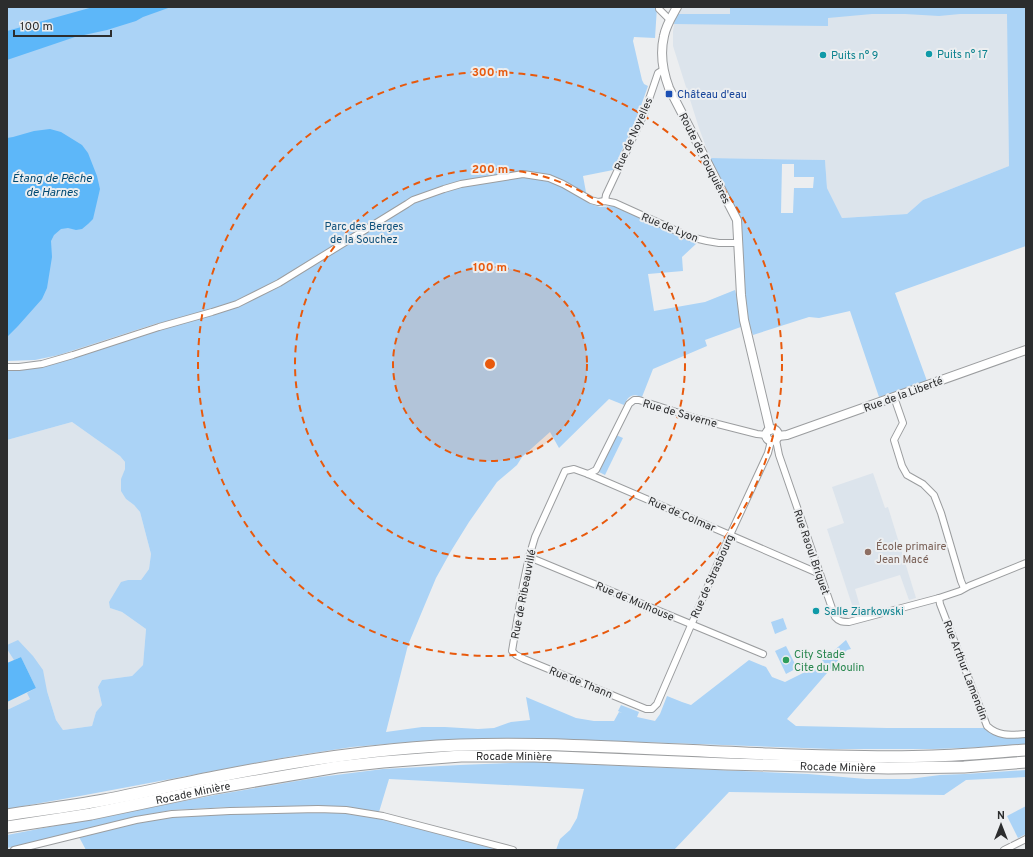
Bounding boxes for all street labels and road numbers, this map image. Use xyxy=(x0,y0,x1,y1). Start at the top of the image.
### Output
street label: Rue de Noyelles xyxy=(611,96,656,173)
street label: Route de Fouquières xyxy=(675,111,733,206)
street label: Rue de Lyon xyxy=(639,210,700,246)
street label: Rue de la Liberté xyxy=(862,374,945,416)
street label: Rue de Saverne xyxy=(641,397,719,431)
street label: Rue de Colmar xyxy=(646,494,718,536)
street label: Rue Raoul Briquet xyxy=(790,508,832,597)
street label: Rue de Strasbourg xyxy=(688,532,738,621)
street label: Rue de Ribeauvillé xyxy=(508,548,540,640)
street label: Rue de Mulhouse xyxy=(593,579,676,625)
street label: Rue Arthur Lamendin xyxy=(940,619,991,722)
street label: Rue de Thann xyxy=(547,664,614,702)
street label: Rocade Minière xyxy=(476,750,552,765)
street label: Rocade Minière xyxy=(800,760,876,776)
street label: Rocade Minière xyxy=(154,779,231,808)

